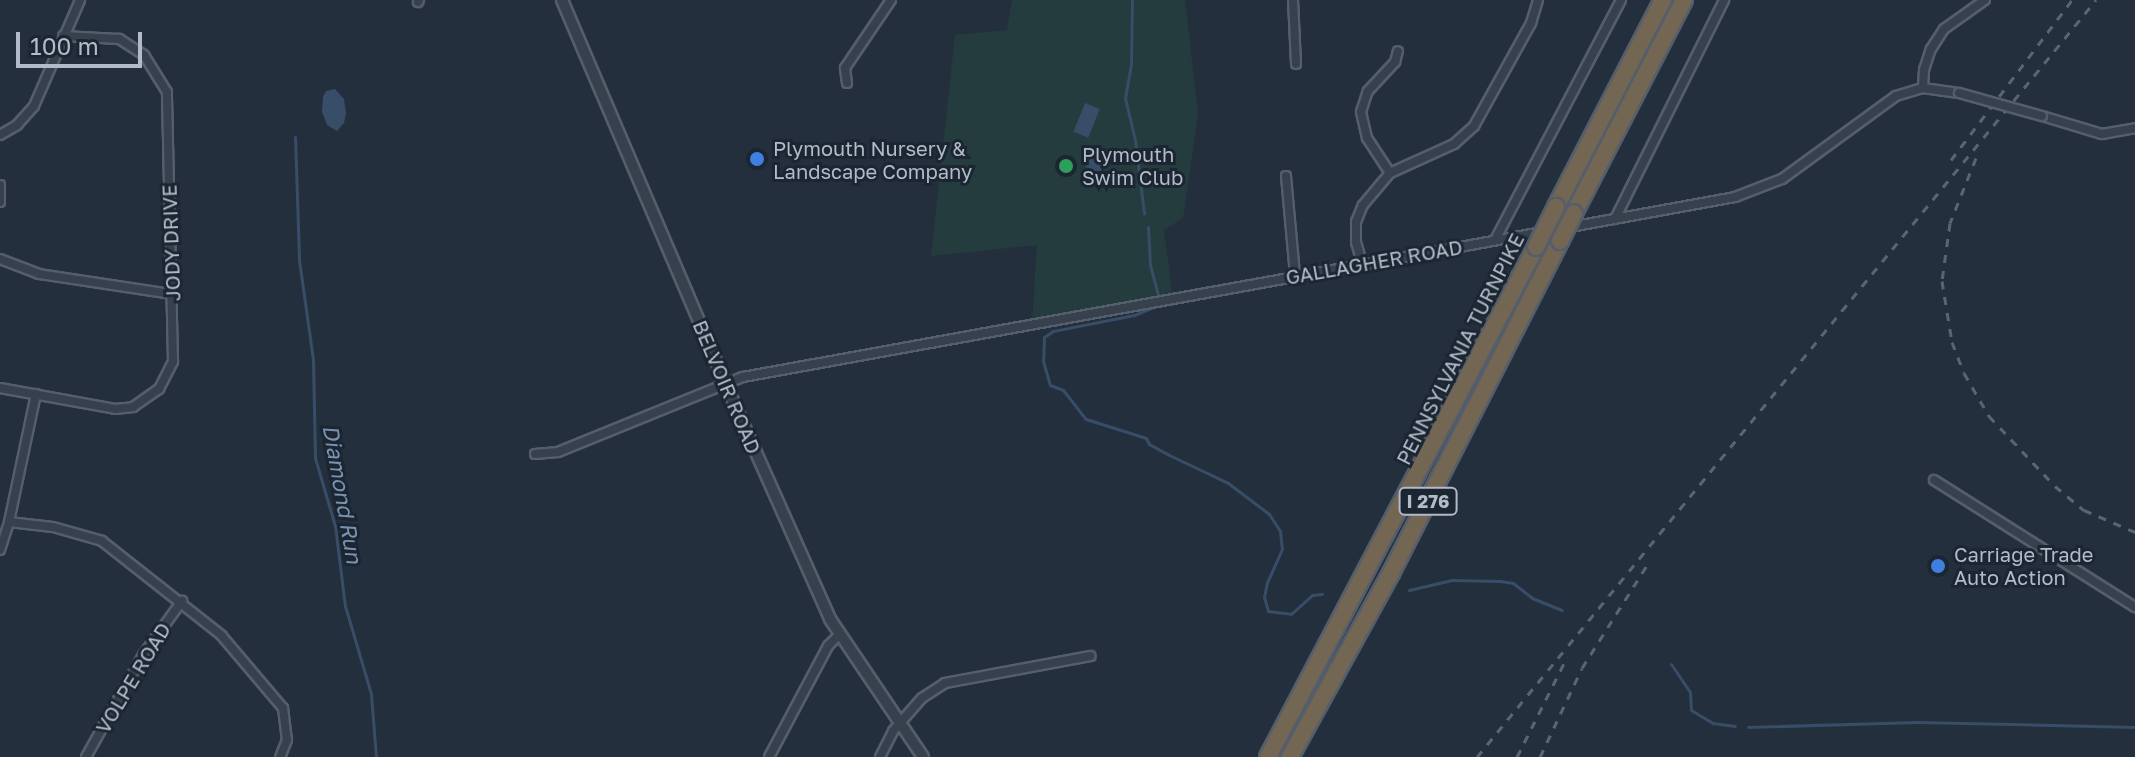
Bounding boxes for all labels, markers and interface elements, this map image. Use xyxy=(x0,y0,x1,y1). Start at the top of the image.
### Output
scale bar xyxy=(20,16,146,66)
text: 100 m xyxy=(30,31,99,60)
place label: Plymouth Nursery & Landscape Company xyxy=(773,136,972,183)
place label: Plymouth Swim Club xyxy=(1082,142,1183,189)
marker: Plymouth Nursery & Landscape Company xyxy=(748,150,766,168)
marker: Plymouth Swim Club xyxy=(1057,157,1075,175)
street label: JODY DRIVE xyxy=(157,184,185,302)
street label: PENNSYLVANIA TURNPIKE xyxy=(1391,229,1529,469)
street label: GALLAGHER ROAD xyxy=(1284,235,1464,289)
street label: BELVOIR ROAD xyxy=(688,316,766,458)
water label: Diamond Run xyxy=(318,423,368,565)
road number: I 276 xyxy=(1398,487,1458,515)
place label: Carriage Trade Auto Action xyxy=(1954,542,2093,589)
marker: Carriage Trade Auto Action xyxy=(1929,557,1947,575)
street label: VOLPE ROAD xyxy=(91,618,175,738)

